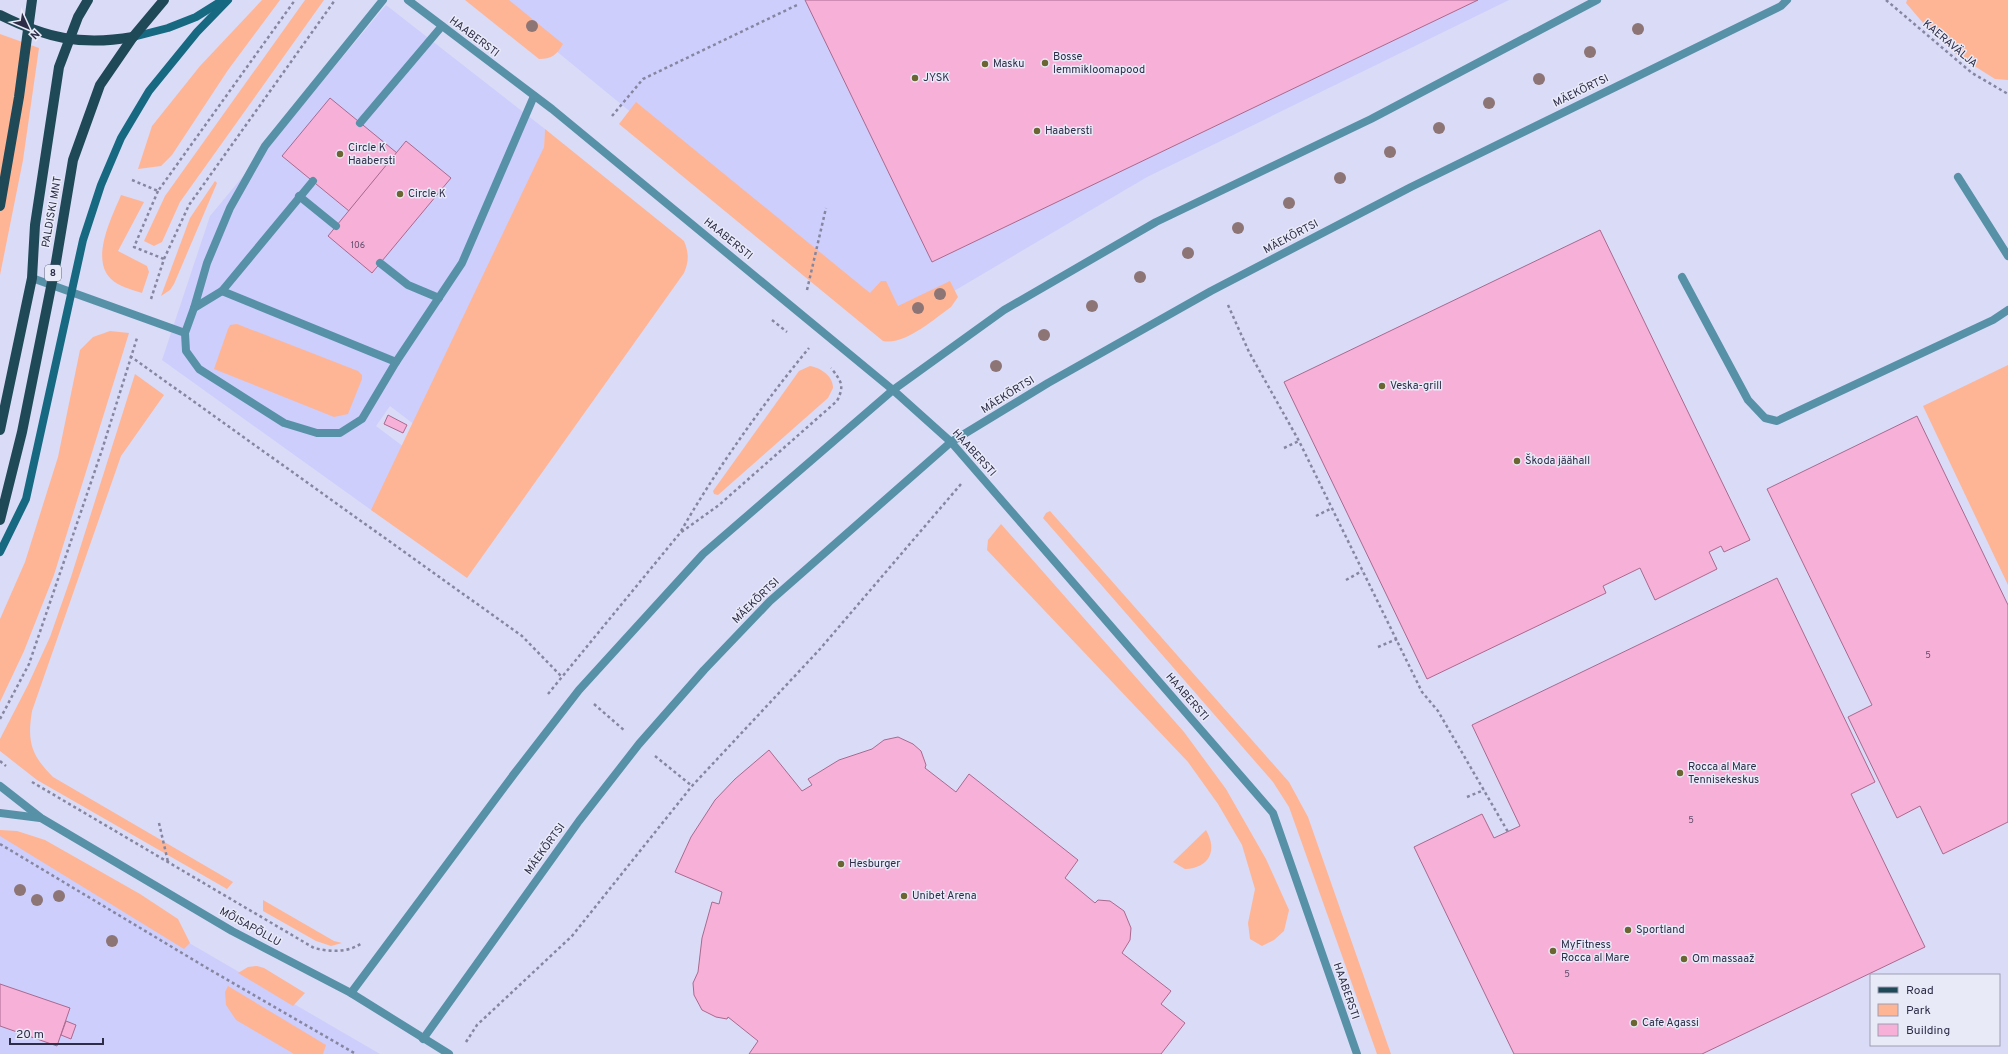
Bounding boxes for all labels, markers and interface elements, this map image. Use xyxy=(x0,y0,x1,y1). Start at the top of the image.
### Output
north arrow xyxy=(8,8,48,48)
street label: HAABERSTI xyxy=(446,14,502,60)
street label: KAERAVÄLJA xyxy=(1920,16,1981,71)
text: N xyxy=(27,27,42,42)
place label: Bosse lemmikloomapood xyxy=(1053,50,1145,77)
place label: Masku xyxy=(993,57,1024,71)
marker: Bosse lemmikloomapood xyxy=(1040,58,1050,68)
marker: Masku xyxy=(980,59,990,69)
place label: JYSK xyxy=(923,71,950,85)
street label: MÄEKÕRTSI xyxy=(1550,71,1611,111)
marker: JYSK xyxy=(910,73,920,83)
place label: Haabersti xyxy=(1045,124,1092,138)
marker: Haabersti xyxy=(1032,126,1042,136)
place label: Circle K Haabersti xyxy=(348,141,395,168)
marker: Circle K Haabersti xyxy=(335,149,345,159)
street label: PALDISKI MNT xyxy=(39,175,65,249)
place label: Circle K xyxy=(408,187,446,201)
marker: Circle K xyxy=(395,189,405,199)
street label: HAABERSTI xyxy=(701,215,755,263)
street label: MÄEKÕRTSI xyxy=(1261,216,1321,257)
house number: 106 xyxy=(351,240,365,251)
road number: 8 xyxy=(45,265,61,281)
street label: MÄEKÕRTSI xyxy=(978,372,1037,417)
place label: Veska-grill xyxy=(1390,379,1442,393)
marker: Veska-grill xyxy=(1377,381,1387,391)
street label: HAABERSTI xyxy=(949,426,999,480)
place label: Škoda jäähall xyxy=(1525,453,1590,468)
marker: Škoda jäähall xyxy=(1512,456,1522,466)
street label: MÄEKÕRTSI xyxy=(729,574,783,627)
house number: 5 xyxy=(1925,650,1931,661)
street label: HAABERSTI xyxy=(1162,670,1212,724)
place label: Rocca al Mare Tennisekeskus xyxy=(1688,760,1759,787)
marker: Rocca al Mare Tennisekeskus xyxy=(1675,768,1685,778)
house number: 5 xyxy=(1688,815,1694,826)
street label: MÄEKÕRTSI xyxy=(521,820,568,878)
place label: Hesburger xyxy=(849,857,901,871)
marker: Hesburger xyxy=(836,859,846,869)
place label: Unibet Arena xyxy=(912,889,977,903)
marker: Unibet Arena xyxy=(899,891,909,901)
street label: MÕISAPÕLLU xyxy=(217,904,284,950)
place label: Sportland xyxy=(1636,923,1685,937)
marker: Sportland xyxy=(1623,925,1633,935)
place label: MyFitness Rocca al Mare xyxy=(1561,938,1629,965)
marker: MyFitness Rocca al Mare xyxy=(1548,946,1558,956)
place label: Om massaaž xyxy=(1692,952,1755,966)
marker: Om massaaž xyxy=(1679,954,1689,964)
street label: HAABERSTI xyxy=(1330,961,1362,1021)
house number: 5 xyxy=(1564,969,1570,980)
legend xyxy=(1870,974,2000,1046)
text: Road xyxy=(1906,983,1934,999)
text: Park xyxy=(1906,1003,1931,1019)
place label: Cafe Agassi xyxy=(1642,1016,1699,1030)
marker: Cafe Agassi xyxy=(1629,1018,1639,1028)
scale bar xyxy=(10,1020,103,1046)
text: Building xyxy=(1906,1023,1950,1039)
text: 20 m xyxy=(16,1027,44,1043)

